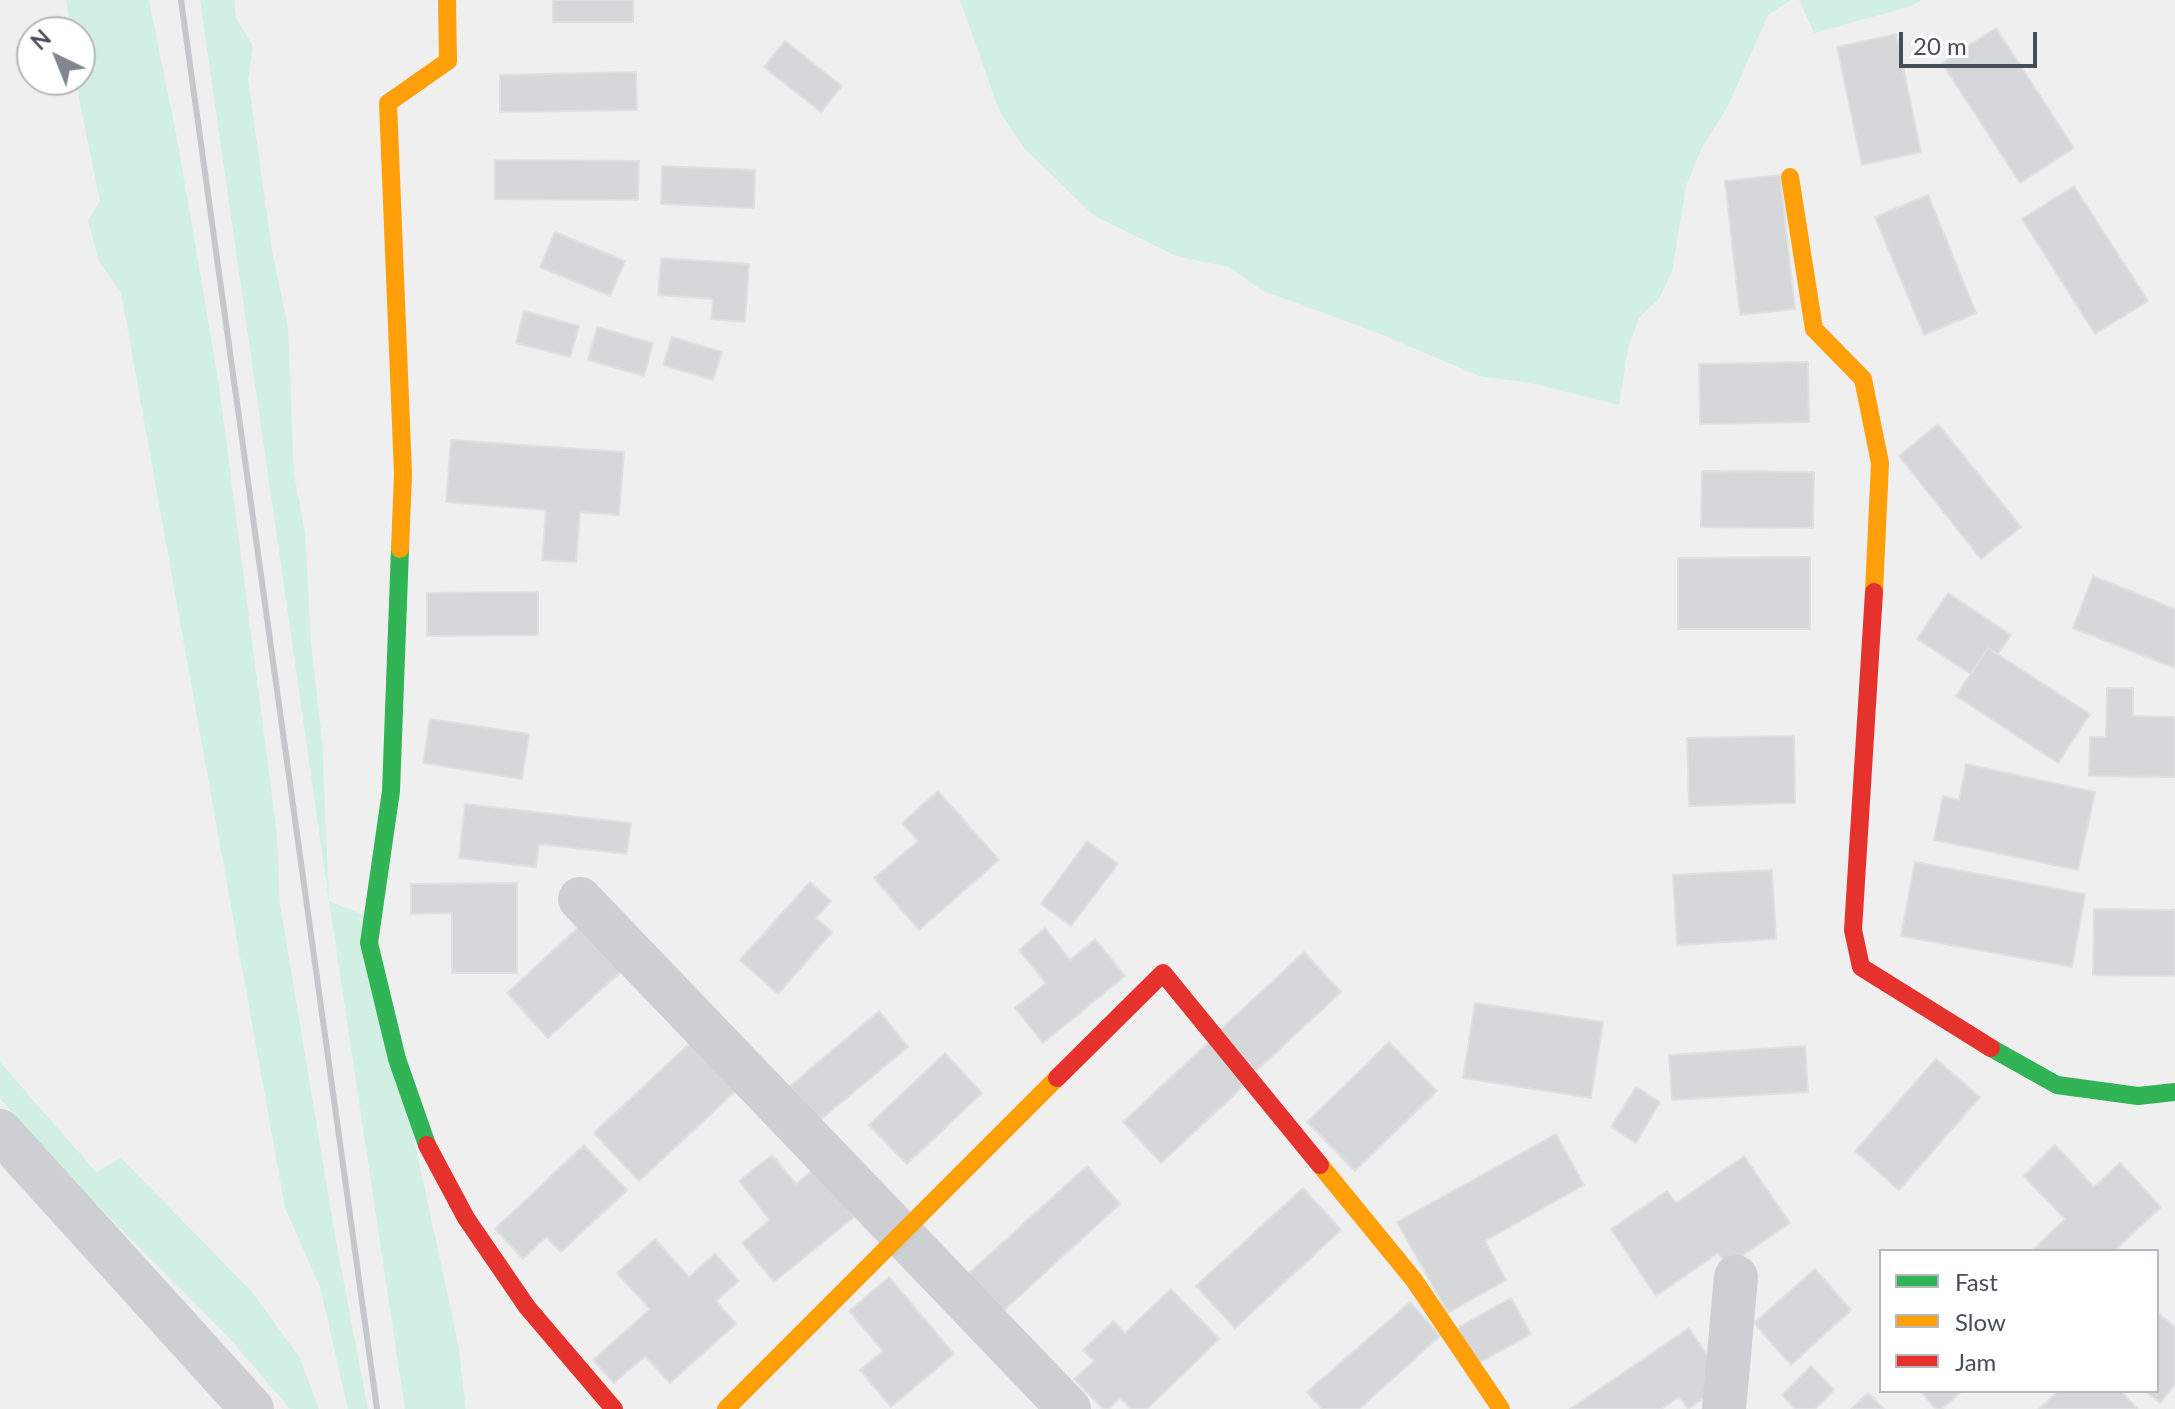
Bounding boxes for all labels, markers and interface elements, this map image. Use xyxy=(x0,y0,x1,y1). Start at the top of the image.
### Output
north arrow xyxy=(16,16,96,96)
scale bar xyxy=(1903,16,2041,66)
text: N xyxy=(25,24,56,55)
text: 20 m xyxy=(1913,31,1967,60)
legend xyxy=(1879,1249,2159,1393)
text: Fast xyxy=(1955,1267,1998,1296)
text: Slow xyxy=(1955,1307,2006,1336)
text: Jam xyxy=(1955,1347,1996,1376)

